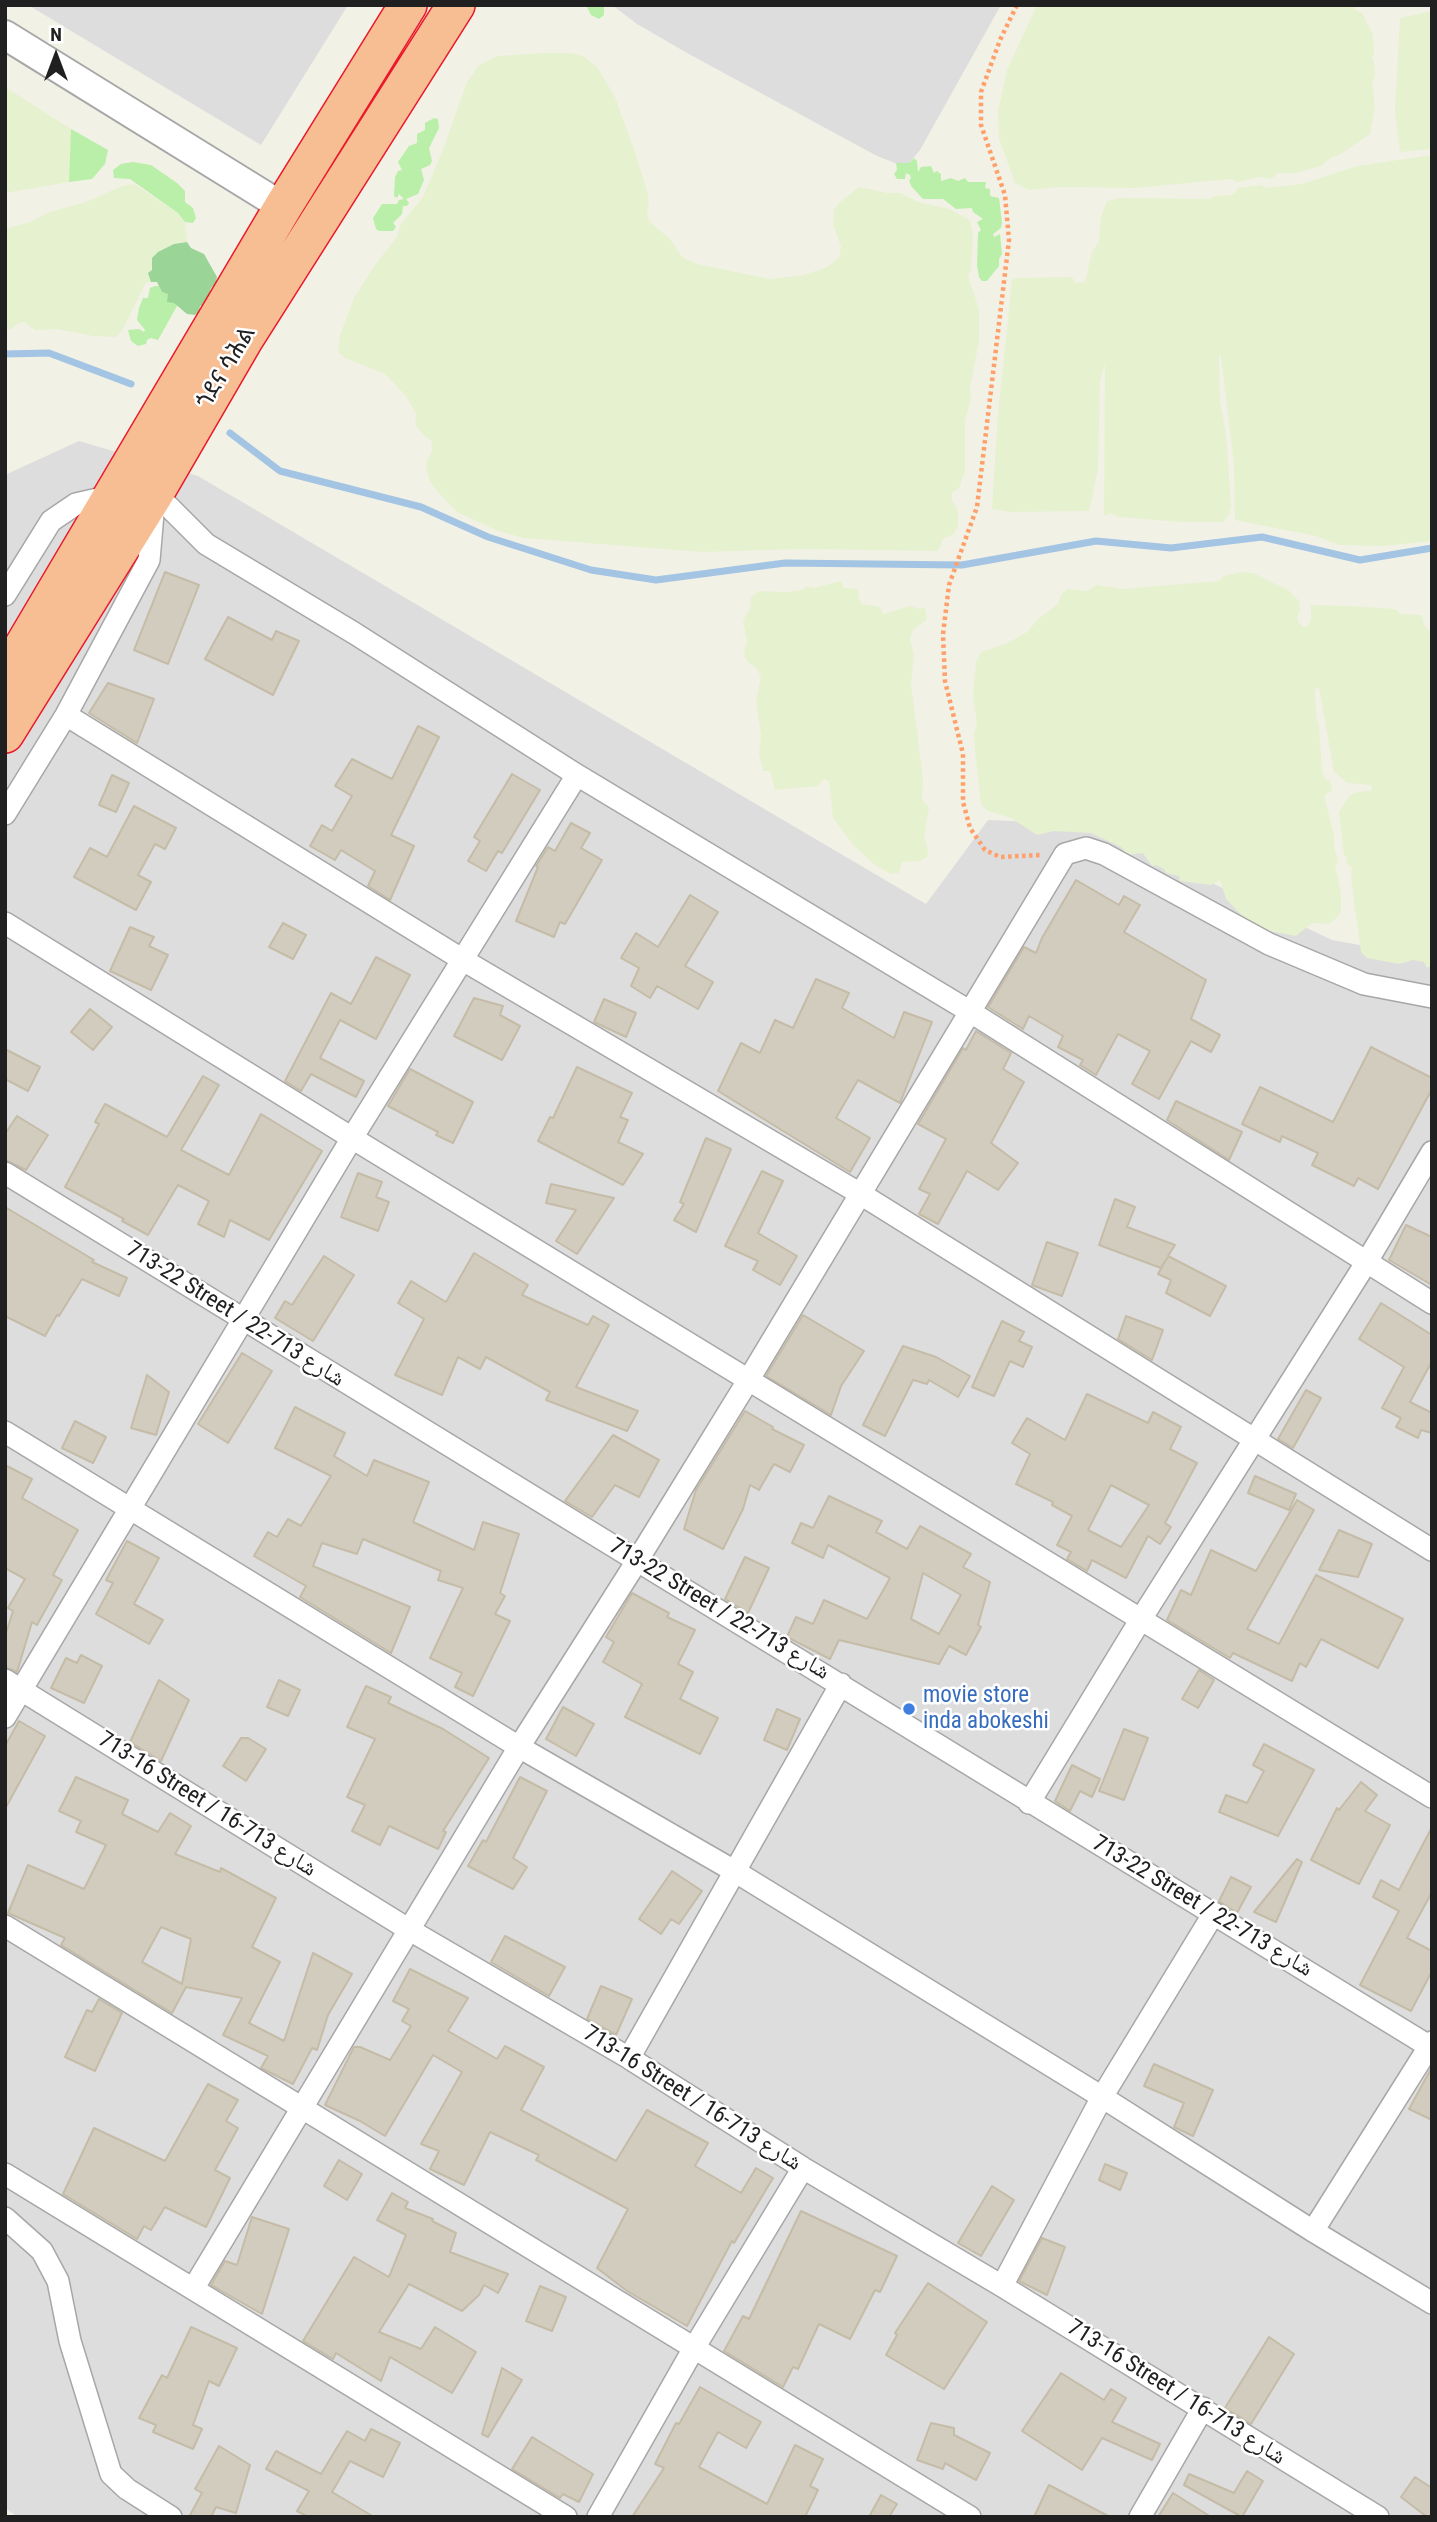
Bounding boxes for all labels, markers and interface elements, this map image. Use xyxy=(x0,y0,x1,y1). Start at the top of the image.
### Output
north arrow xyxy=(21,21,91,91)
text: N xyxy=(50,23,62,46)
street label: ጎደና ሳሕል xyxy=(192,322,262,414)
street label: 713-22 Street / شارع 713-22 xyxy=(121,1236,349,1394)
street label: 713-22 Street / شارع 713-22 xyxy=(604,1533,834,1687)
place label: movie store inda abokeshi xyxy=(923,1682,1049,1736)
marker: movie store inda abokeshi xyxy=(901,1701,917,1717)
street label: 713-16 Street / شارع 713-16 xyxy=(93,1726,321,1884)
street label: 713-22 Street / شارع 713-22 xyxy=(1087,1830,1317,1984)
street label: 713-16 Street / شارع 713-16 xyxy=(578,2020,806,2178)
street label: 713-16 Street / شارع 713-16 xyxy=(1062,2314,1290,2472)

